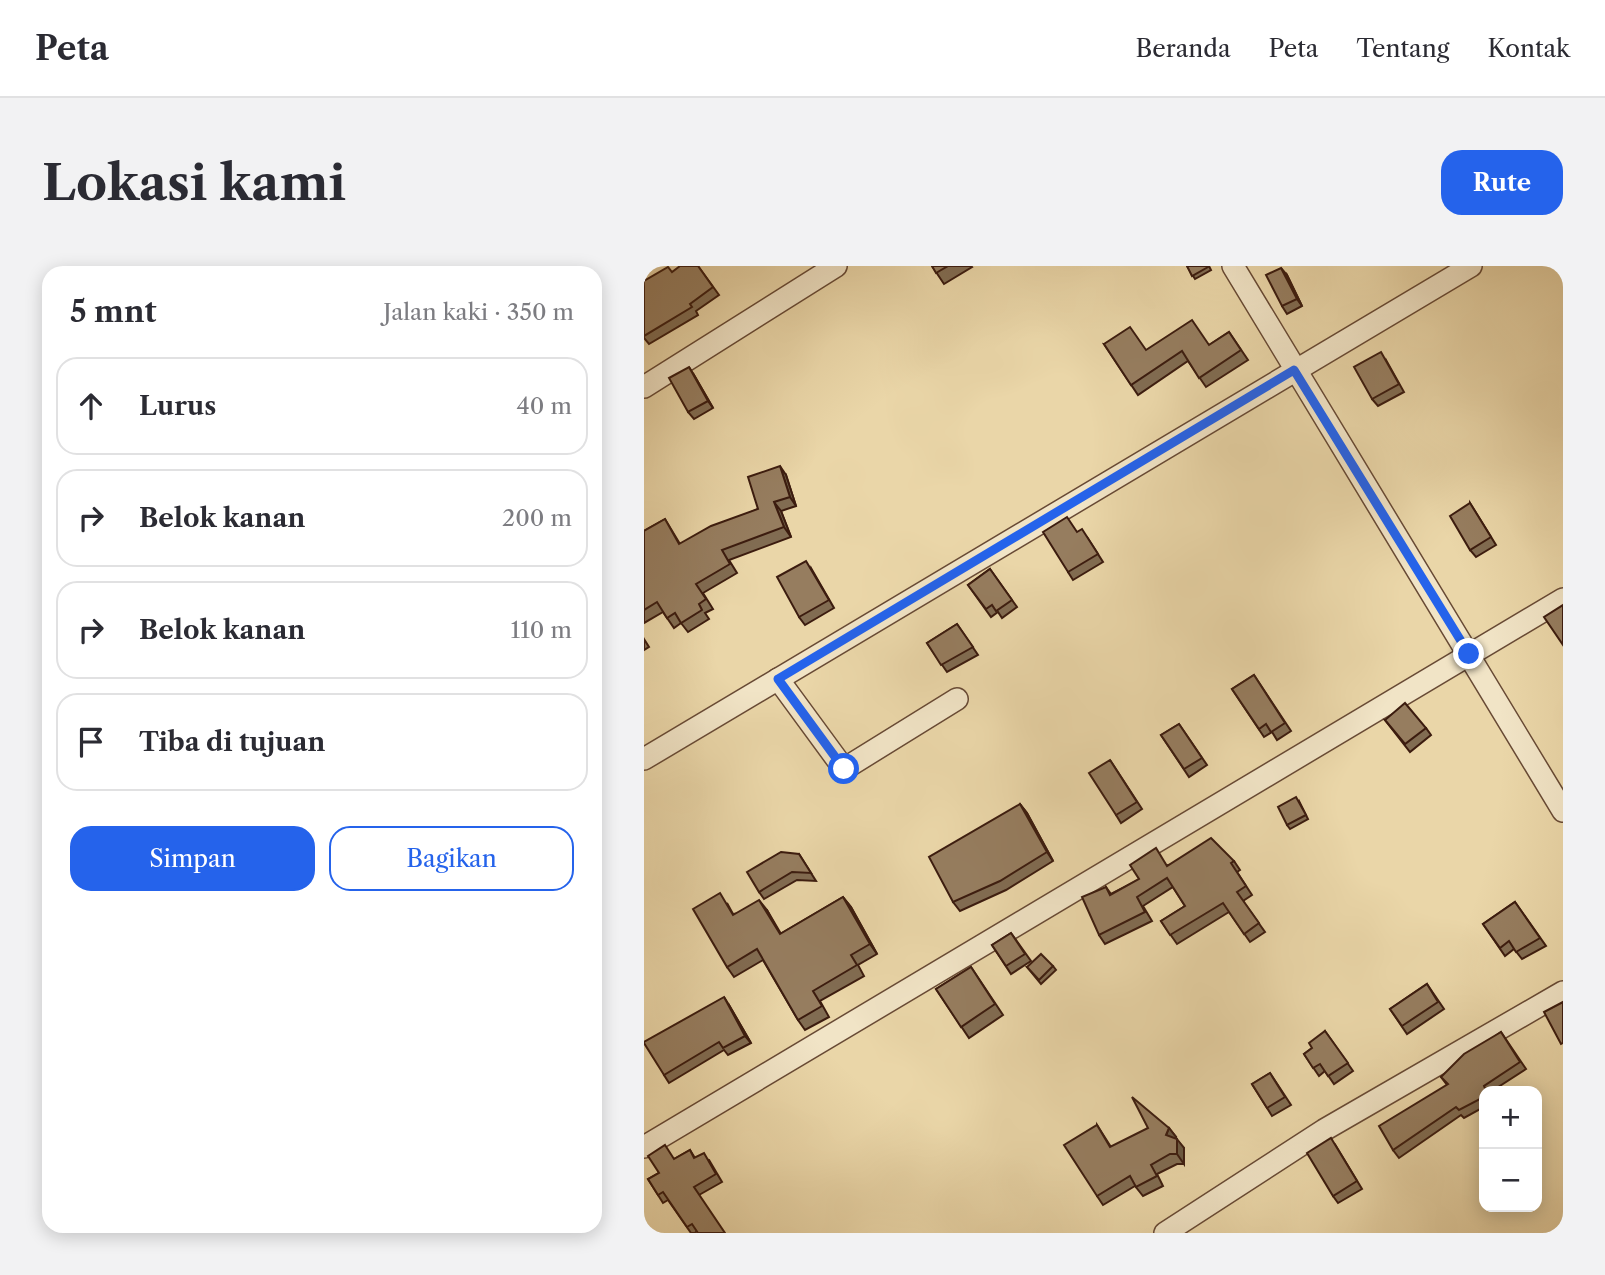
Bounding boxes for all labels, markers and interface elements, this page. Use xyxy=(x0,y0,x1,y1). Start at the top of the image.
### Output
text: Peta xyxy=(35,28,109,69)
text: Beranda xyxy=(1135,34,1231,63)
text: Peta xyxy=(1269,34,1318,63)
text: Tentang xyxy=(1356,34,1449,63)
text: Kontak xyxy=(1487,34,1570,63)
button: Rute xyxy=(1441,150,1563,215)
text: Lokasi kami xyxy=(42,152,346,213)
text: 5 mnt xyxy=(70,293,157,330)
text: Jalan kaki · 350 m xyxy=(383,298,574,326)
icon: ahead xyxy=(72,387,110,425)
text: Lurus xyxy=(139,390,216,422)
text: 40 m xyxy=(517,392,572,420)
icon: right xyxy=(72,499,110,537)
text: Belok kanan xyxy=(139,502,305,534)
text: 200 m xyxy=(502,504,572,532)
icon: right xyxy=(72,611,110,649)
text: Belok kanan xyxy=(139,614,305,646)
text: 110 m xyxy=(511,616,572,644)
route end xyxy=(1453,638,1484,669)
icon: arrive xyxy=(72,723,110,761)
text: Tiba di tujuan xyxy=(139,726,325,758)
route start xyxy=(828,753,859,784)
button: Simpan xyxy=(70,826,315,891)
button: Bagikan xyxy=(329,826,574,891)
map controls xyxy=(1479,1086,1542,1212)
button: + xyxy=(1479,1086,1542,1149)
button: − xyxy=(1479,1149,1542,1212)

